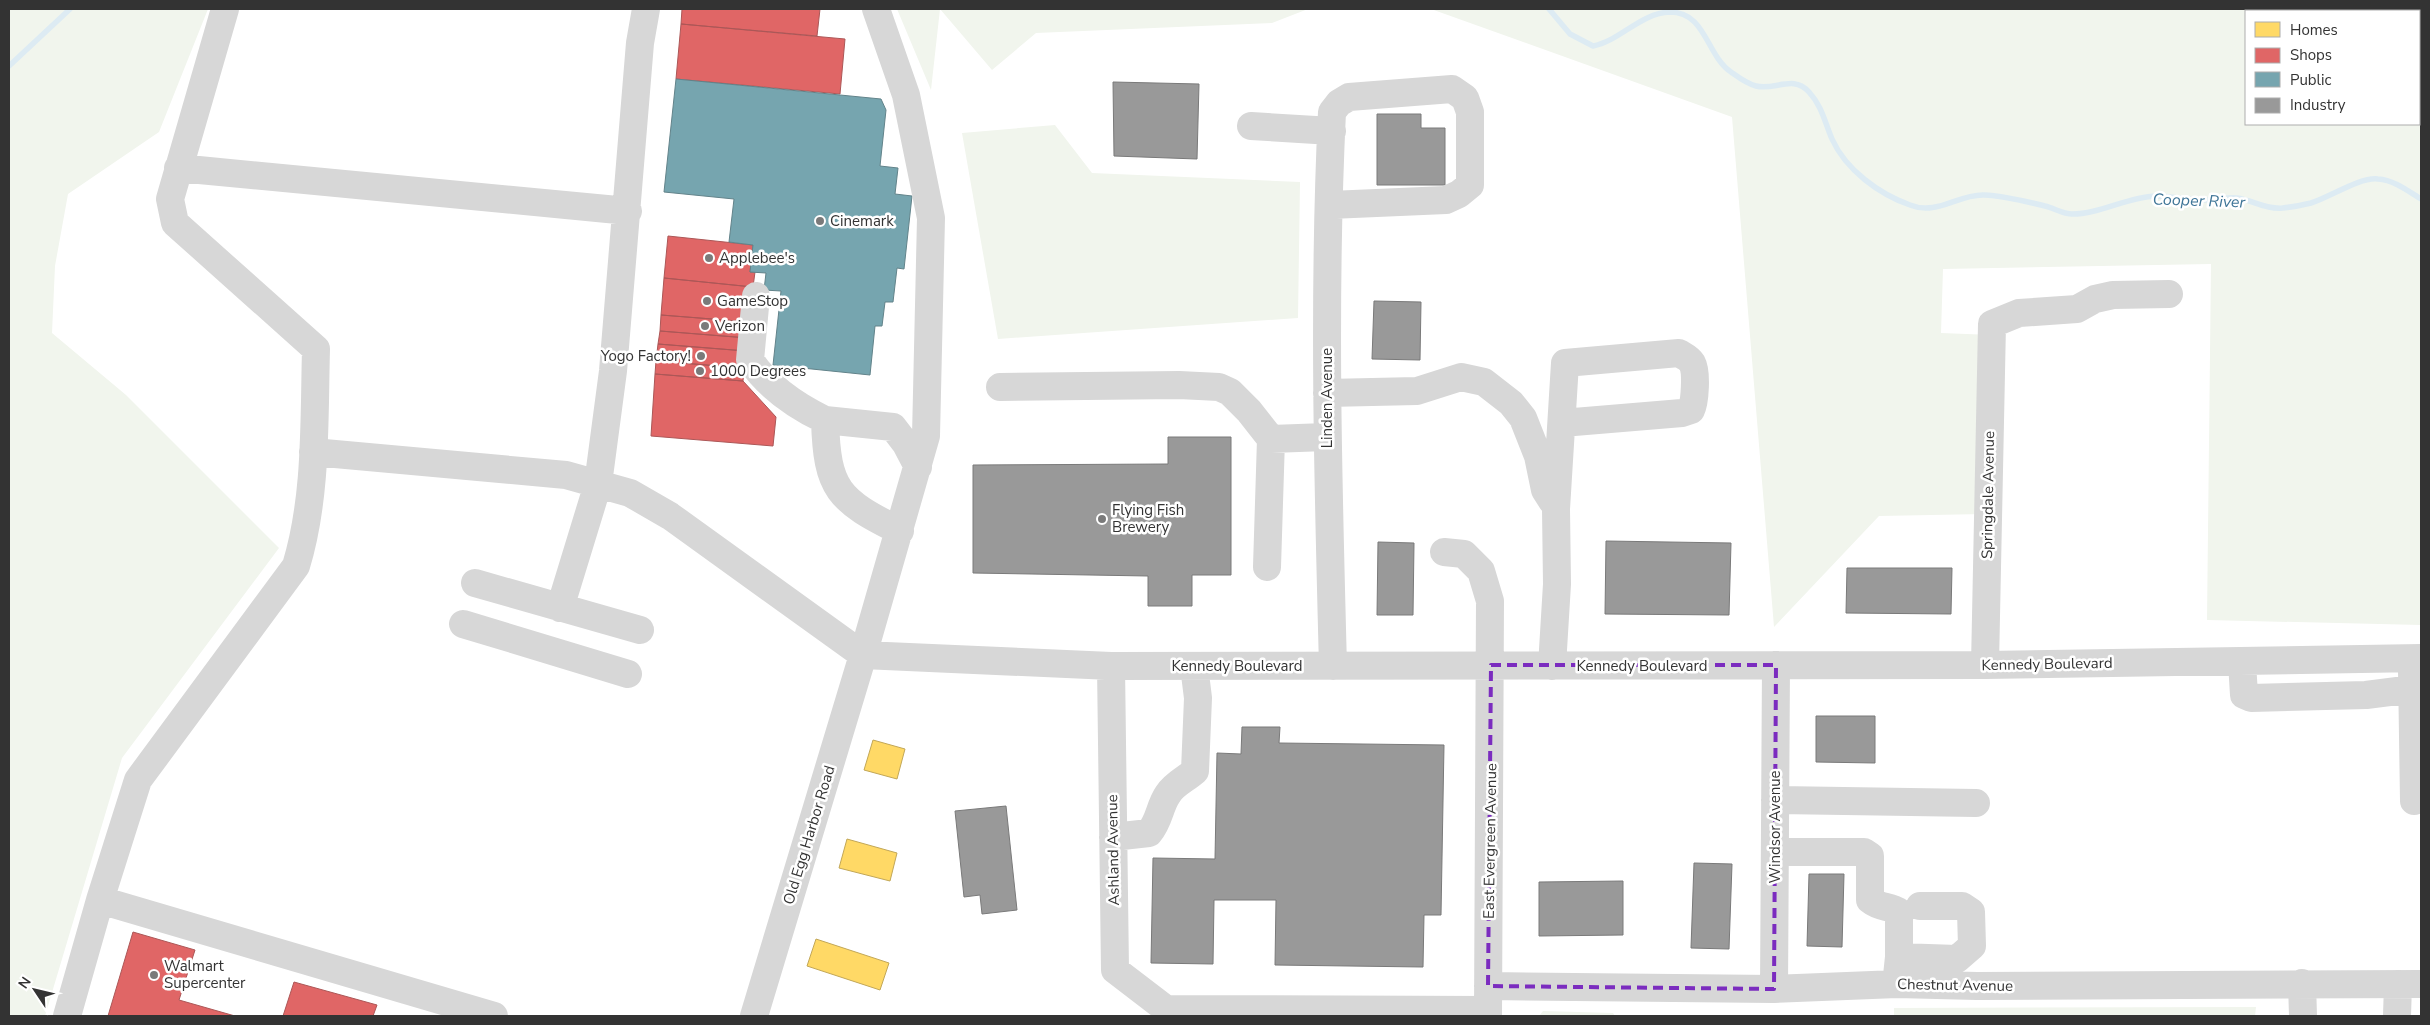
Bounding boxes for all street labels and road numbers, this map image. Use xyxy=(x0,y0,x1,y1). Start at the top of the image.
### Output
street label: Linden Avenue xyxy=(1317,348,1337,448)
street label: Springdale Avenue xyxy=(1977,431,1999,559)
street label: Kennedy Boulevard xyxy=(1981,653,2113,675)
street label: Kennedy Boulevard xyxy=(1171,656,1303,676)
street label: Kennedy Boulevard xyxy=(1576,656,1708,676)
street label: Old Egg Harbor Road xyxy=(778,763,840,907)
street label: East Evergreen Avenue xyxy=(1479,763,1501,919)
street label: Windsor Avenue xyxy=(1765,770,1785,884)
street label: Ashland Avenue xyxy=(1102,794,1124,906)
street label: Chestnut Avenue xyxy=(1897,974,2013,996)

